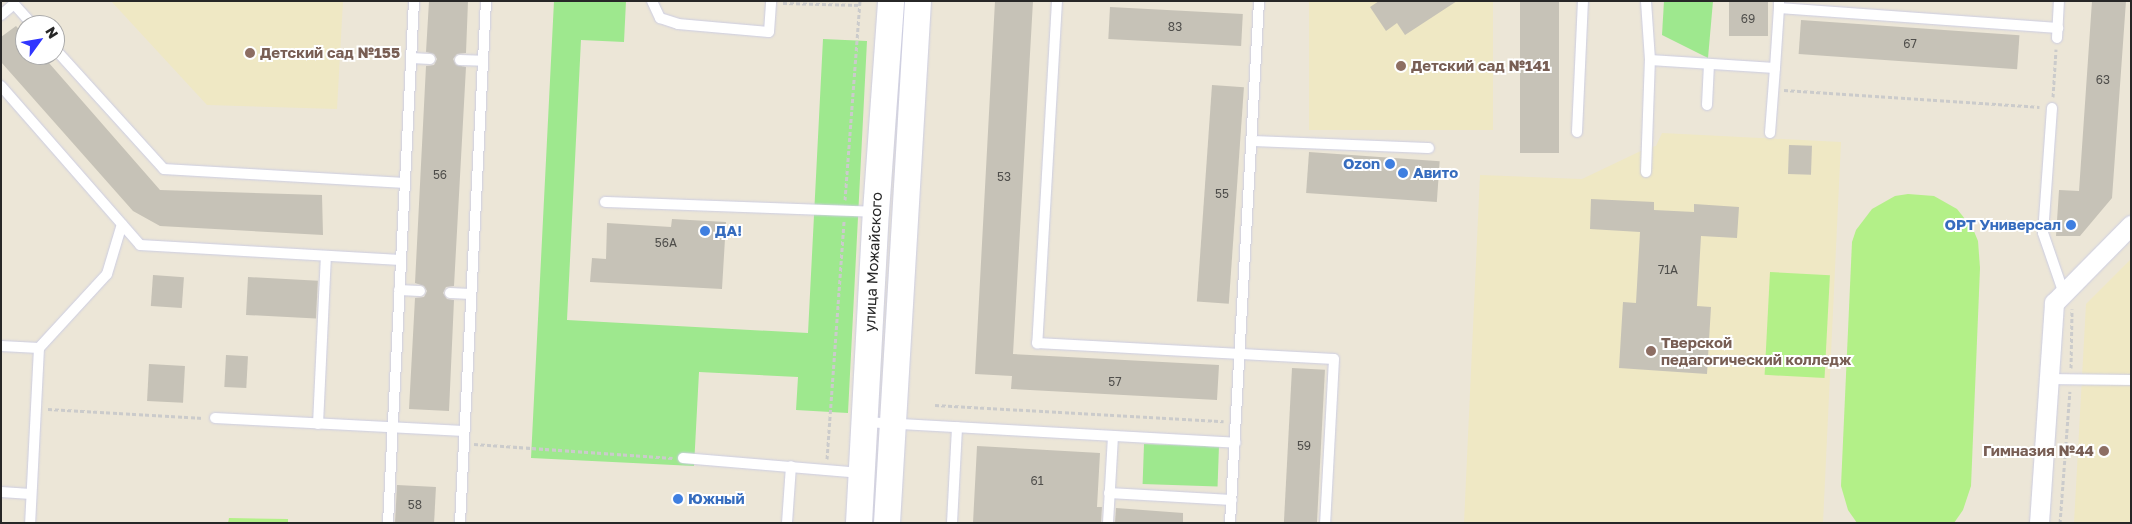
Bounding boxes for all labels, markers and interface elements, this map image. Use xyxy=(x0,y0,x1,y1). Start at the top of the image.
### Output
house number: 69 xyxy=(1741,12,1755,26)
north arrow xyxy=(15,15,65,65)
house number: 83 xyxy=(1168,20,1182,34)
text: N xyxy=(42,23,62,41)
house number: 67 xyxy=(1903,37,1917,51)
place label: Детский сад №155 xyxy=(260,44,400,62)
marker: Детский сад №155 xyxy=(244,47,256,59)
place label: Детский сад №141 xyxy=(1411,57,1550,75)
marker: Детский сад №141 xyxy=(1395,60,1407,72)
house number: 63 xyxy=(2096,73,2110,87)
place label: Ozon xyxy=(1343,155,1380,173)
marker: Ozon xyxy=(1384,158,1396,170)
place label: Авито xyxy=(1413,164,1458,182)
marker: Авито xyxy=(1397,167,1409,179)
house number: 56 xyxy=(433,168,447,182)
house number: 53 xyxy=(997,170,1011,184)
house number: 55 xyxy=(1215,187,1229,201)
street label: улица Можайского xyxy=(860,192,886,332)
place label: ОРТ Универсал xyxy=(1944,216,2061,234)
marker: ОРТ Универсал xyxy=(2065,219,2077,231)
place label: ДА! xyxy=(715,222,742,240)
marker: ДА! xyxy=(699,225,711,237)
house number: 56А xyxy=(655,236,677,250)
house number: 71А xyxy=(1658,263,1678,277)
place label: Тверской педагогический колледж xyxy=(1661,333,1851,368)
marker: Тверской педагогический колледж xyxy=(1645,345,1657,357)
house number: 57 xyxy=(1108,375,1122,389)
house number: 59 xyxy=(1297,439,1311,453)
place label: Гимназия №44 xyxy=(1983,442,2094,460)
marker: Гимназия №44 xyxy=(2098,445,2110,457)
house number: 61 xyxy=(1030,474,1044,488)
place label: Южный xyxy=(688,490,745,508)
marker: Южный xyxy=(672,493,684,505)
house number: 58 xyxy=(408,498,422,512)

